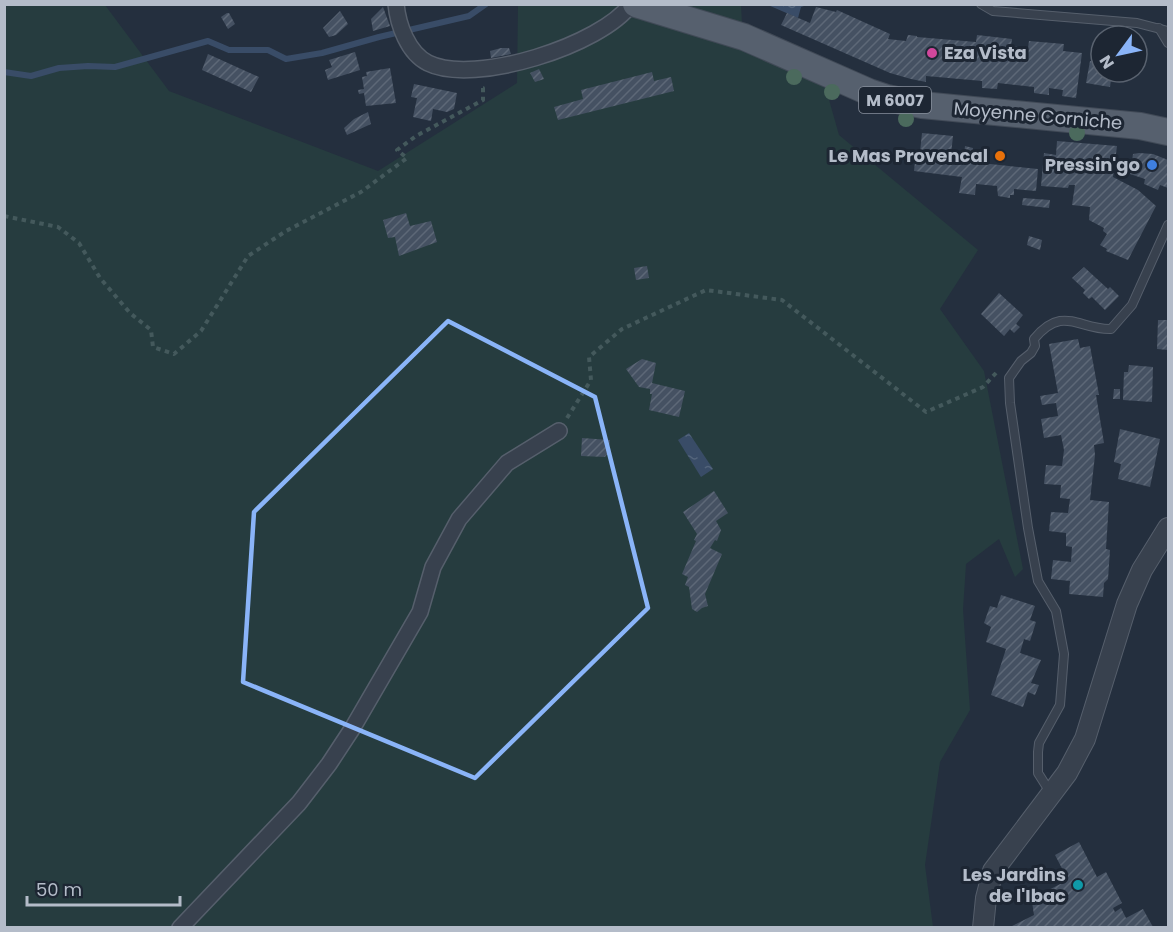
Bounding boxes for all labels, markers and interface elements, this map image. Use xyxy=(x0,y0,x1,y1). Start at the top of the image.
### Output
north arrow xyxy=(1089,24,1149,84)
place label: Eza Vista xyxy=(944,40,1027,65)
marker: Eza Vista xyxy=(925,46,939,60)
text: N xyxy=(1094,51,1120,73)
road number: M 6007 xyxy=(859,87,931,113)
street label: Moyenne Corniche xyxy=(953,96,1123,135)
place label: Le Mas Provencal xyxy=(829,143,988,168)
marker: Le Mas Provencal xyxy=(993,149,1007,163)
place label: Pressin'go xyxy=(1045,152,1140,177)
marker: Pressin'go xyxy=(1145,158,1159,172)
place label: Les Jardins de l'Ibac xyxy=(962,862,1066,908)
scale bar xyxy=(27,869,180,907)
text: 50 m xyxy=(36,877,82,902)
marker: Les Jardins de l'Ibac xyxy=(1071,878,1085,892)

